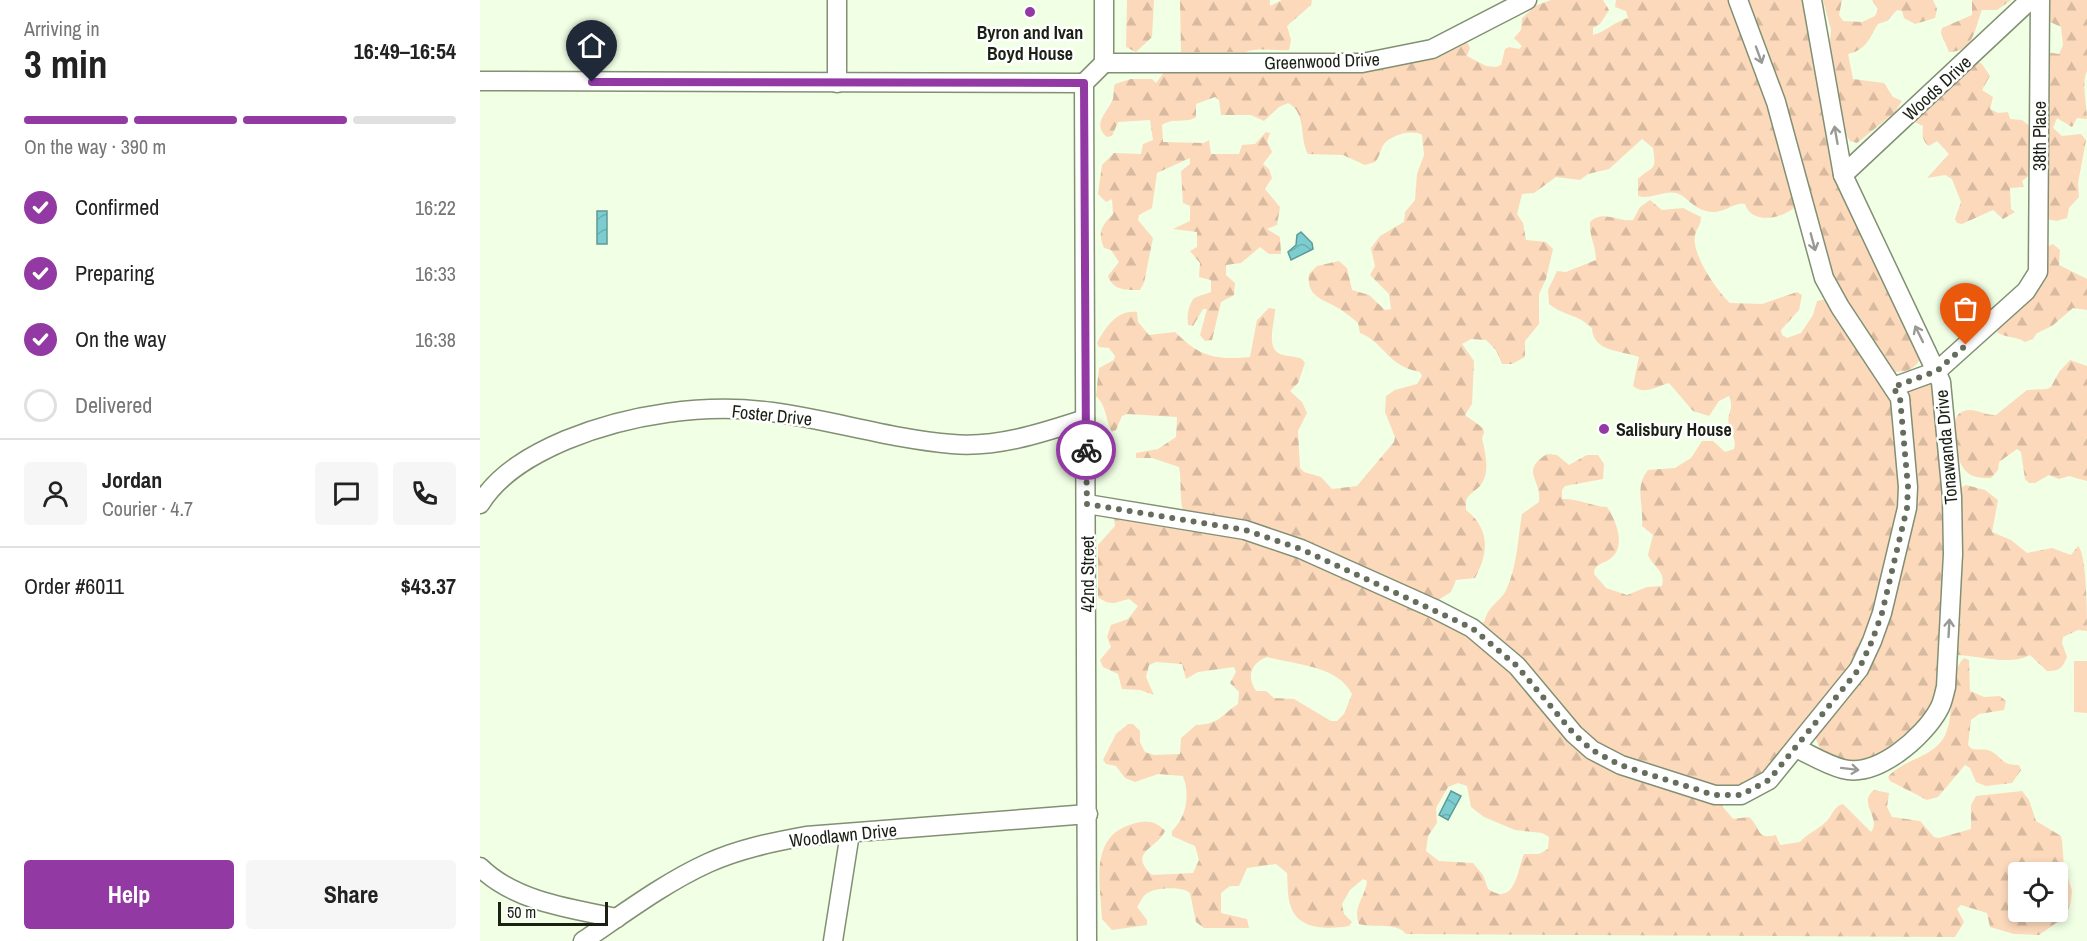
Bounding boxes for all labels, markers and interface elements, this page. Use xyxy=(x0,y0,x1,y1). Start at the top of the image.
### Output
marker: Byron and Ivan Boyd House xyxy=(1023,5,1037,19)
text: Arriving in xyxy=(24,15,100,42)
pin xyxy=(566,20,617,82)
place label: Byron and Ivan Boyd House xyxy=(977,20,1083,66)
icon: home xyxy=(575,29,608,62)
text: 16:49–16:54 xyxy=(354,36,456,66)
text: 3 min xyxy=(24,38,108,90)
one-way arrow xyxy=(1754,45,1765,64)
street label: Greenwood Drive xyxy=(1264,46,1380,76)
street label: Woods Drive xyxy=(1897,50,1977,126)
street label: 38th Place xyxy=(2027,101,2052,171)
one-way arrow xyxy=(1830,126,1841,146)
text: On the way · 390 m xyxy=(24,133,166,160)
icon: check xyxy=(24,191,57,224)
text: Confirmed xyxy=(75,192,159,222)
text: 16:22 xyxy=(415,194,456,221)
one-way arrow xyxy=(1808,232,1820,251)
icon: check xyxy=(24,257,57,290)
text: Preparing xyxy=(75,258,154,288)
text: 16:33 xyxy=(415,260,456,287)
pin xyxy=(1940,283,1991,345)
icon: bag xyxy=(1949,292,1982,325)
icon: check xyxy=(24,323,57,356)
text: On the way xyxy=(75,324,166,354)
one-way arrow xyxy=(1912,325,1924,343)
text: 16:38 xyxy=(415,326,456,353)
street label: Tonawanda Drive xyxy=(1929,389,1963,505)
text: Delivered xyxy=(75,390,152,420)
street label: Foster Drive xyxy=(731,398,813,432)
place label: Salisbury House xyxy=(1616,417,1732,442)
courier xyxy=(1056,420,1116,480)
marker: Salisbury House xyxy=(1597,422,1611,436)
icon: bike xyxy=(1070,434,1103,467)
button: person xyxy=(24,462,87,525)
button: chat xyxy=(315,462,378,525)
button: phone xyxy=(393,462,456,525)
text: Jordan xyxy=(102,465,162,495)
text: Courier · 4.7 xyxy=(102,495,193,522)
street label: 42nd Street xyxy=(1075,536,1100,612)
text: Order #6011 xyxy=(24,571,124,601)
text: $43.37 xyxy=(401,571,456,601)
one-way arrow xyxy=(1944,619,1955,639)
one-way arrow xyxy=(1840,764,1860,775)
street label: Woodlawn Drive xyxy=(788,817,898,853)
button: Help xyxy=(24,860,234,929)
button: Share xyxy=(246,860,456,929)
map controls xyxy=(2008,862,2068,922)
button: locate xyxy=(2008,862,2068,922)
scale bar xyxy=(498,899,608,926)
text: 50 m xyxy=(507,901,536,923)

